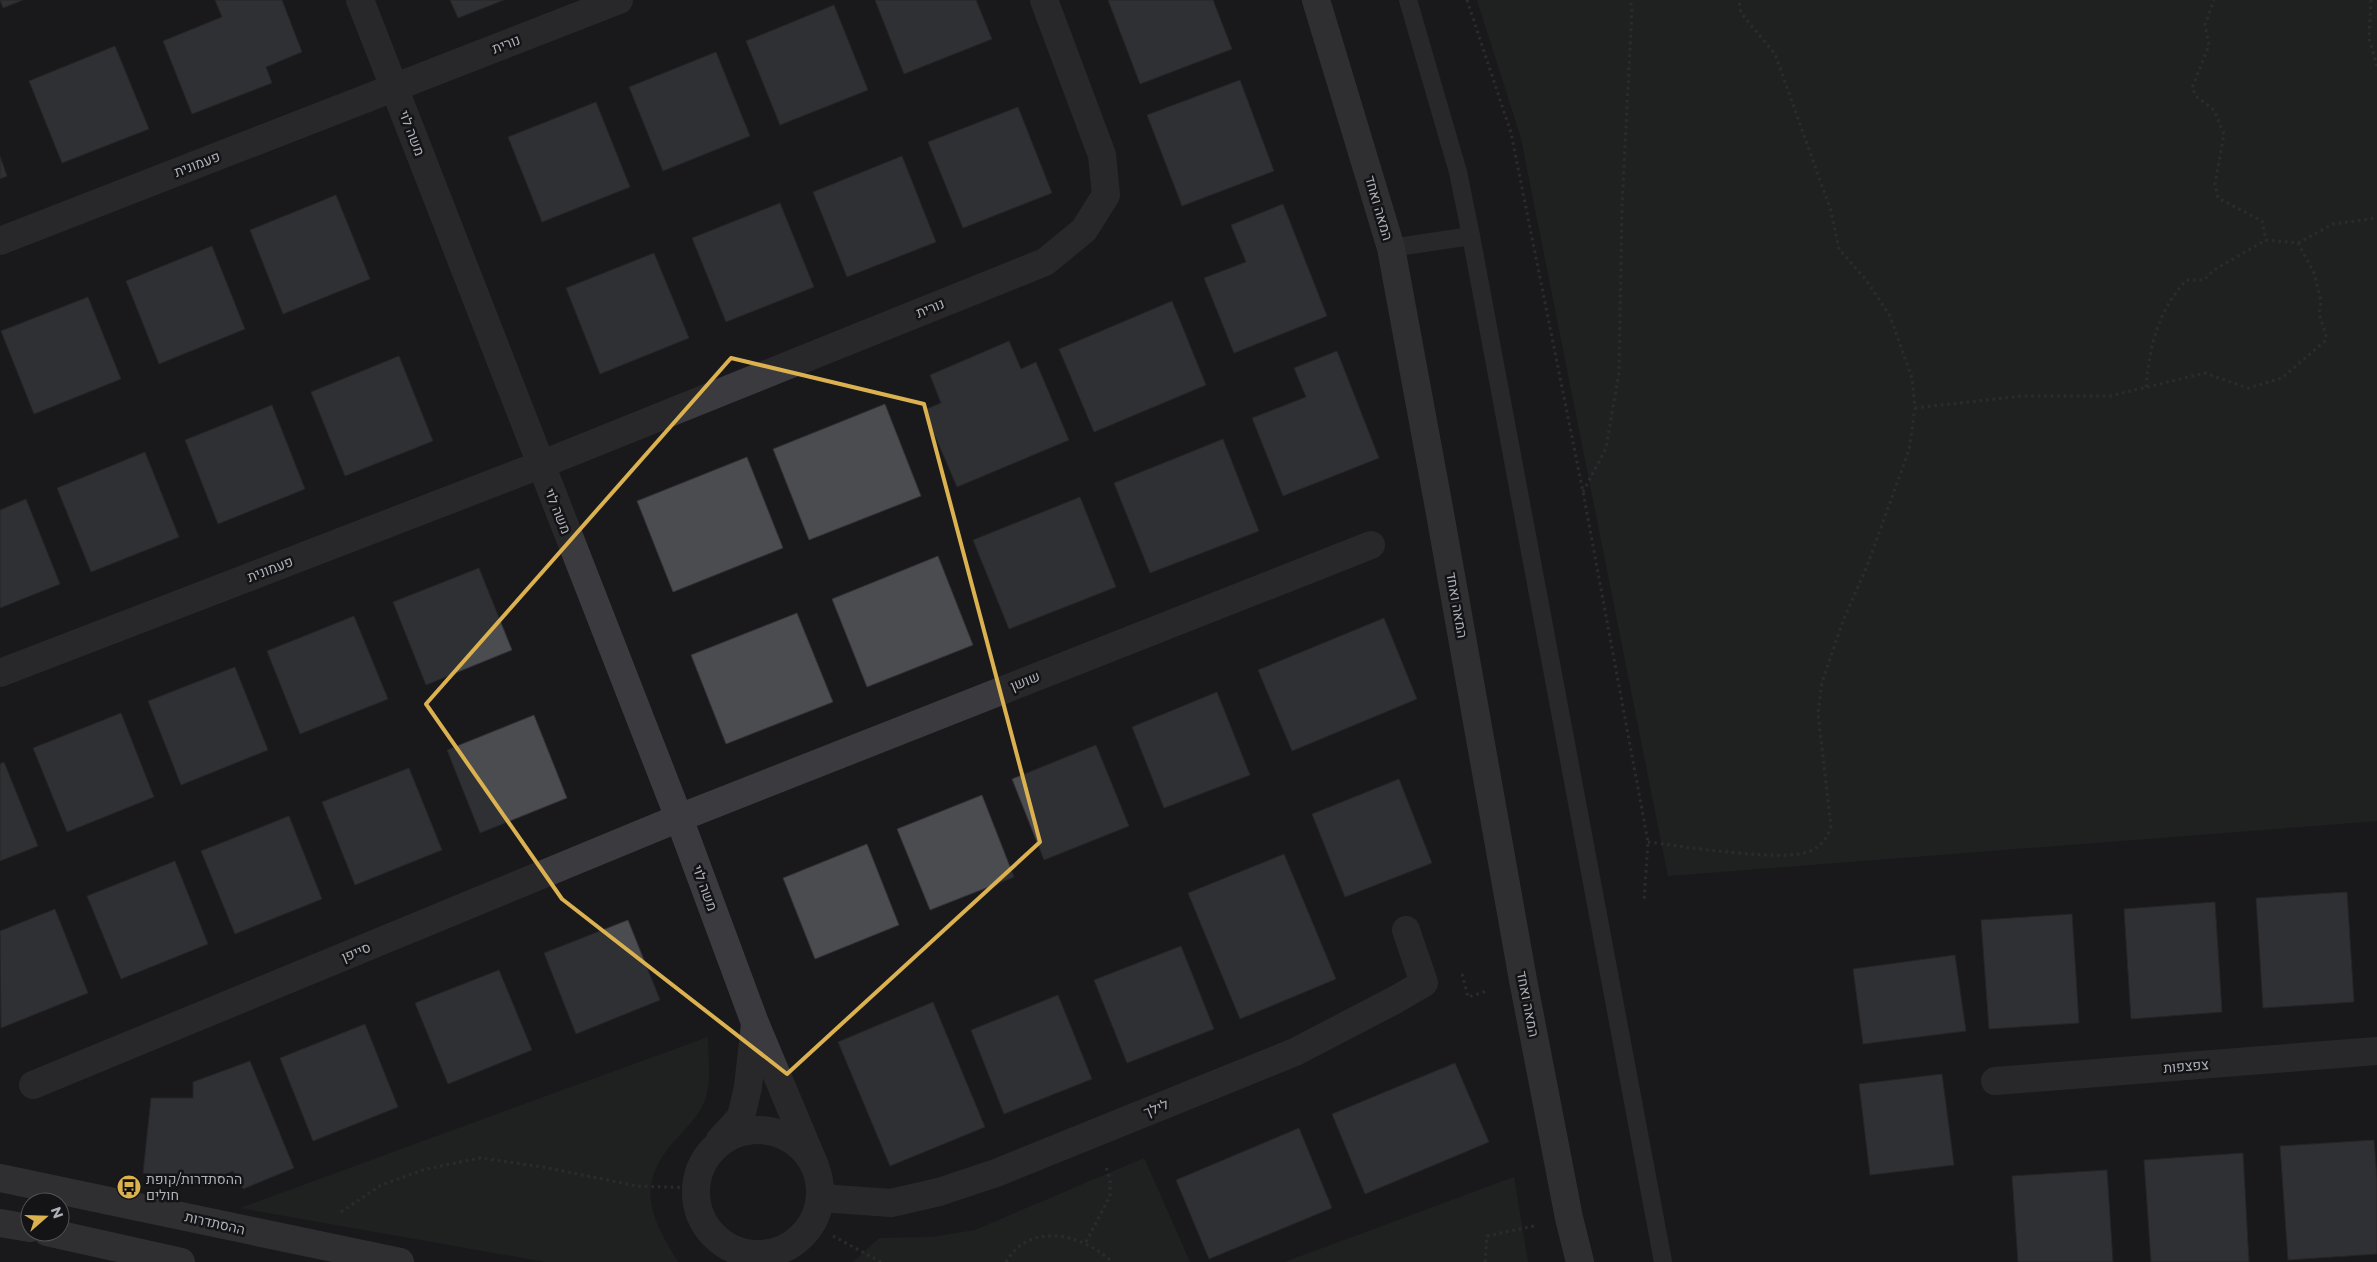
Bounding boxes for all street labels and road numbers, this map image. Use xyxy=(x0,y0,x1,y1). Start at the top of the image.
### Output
street label: נורית xyxy=(489,30,523,58)
street label: משה לוי xyxy=(395,108,429,158)
street label: פעמונית xyxy=(171,147,223,181)
street label: המאה ואחד xyxy=(1361,173,1397,243)
street label: נורית xyxy=(913,294,947,322)
street label: משה לוי xyxy=(541,486,575,536)
street label: פעמונית xyxy=(244,552,296,586)
street label: המאה ואחד xyxy=(1442,570,1472,640)
street label: שושן xyxy=(1008,667,1042,695)
street label: משה לוי xyxy=(688,863,722,913)
street label: סייפן xyxy=(339,938,373,966)
street label: המאה ואחד xyxy=(1513,969,1543,1039)
street label: צפצפות xyxy=(2162,1055,2210,1077)
street label: לילך xyxy=(1141,1095,1171,1121)
street label: ההסתדרות xyxy=(183,1207,247,1239)

